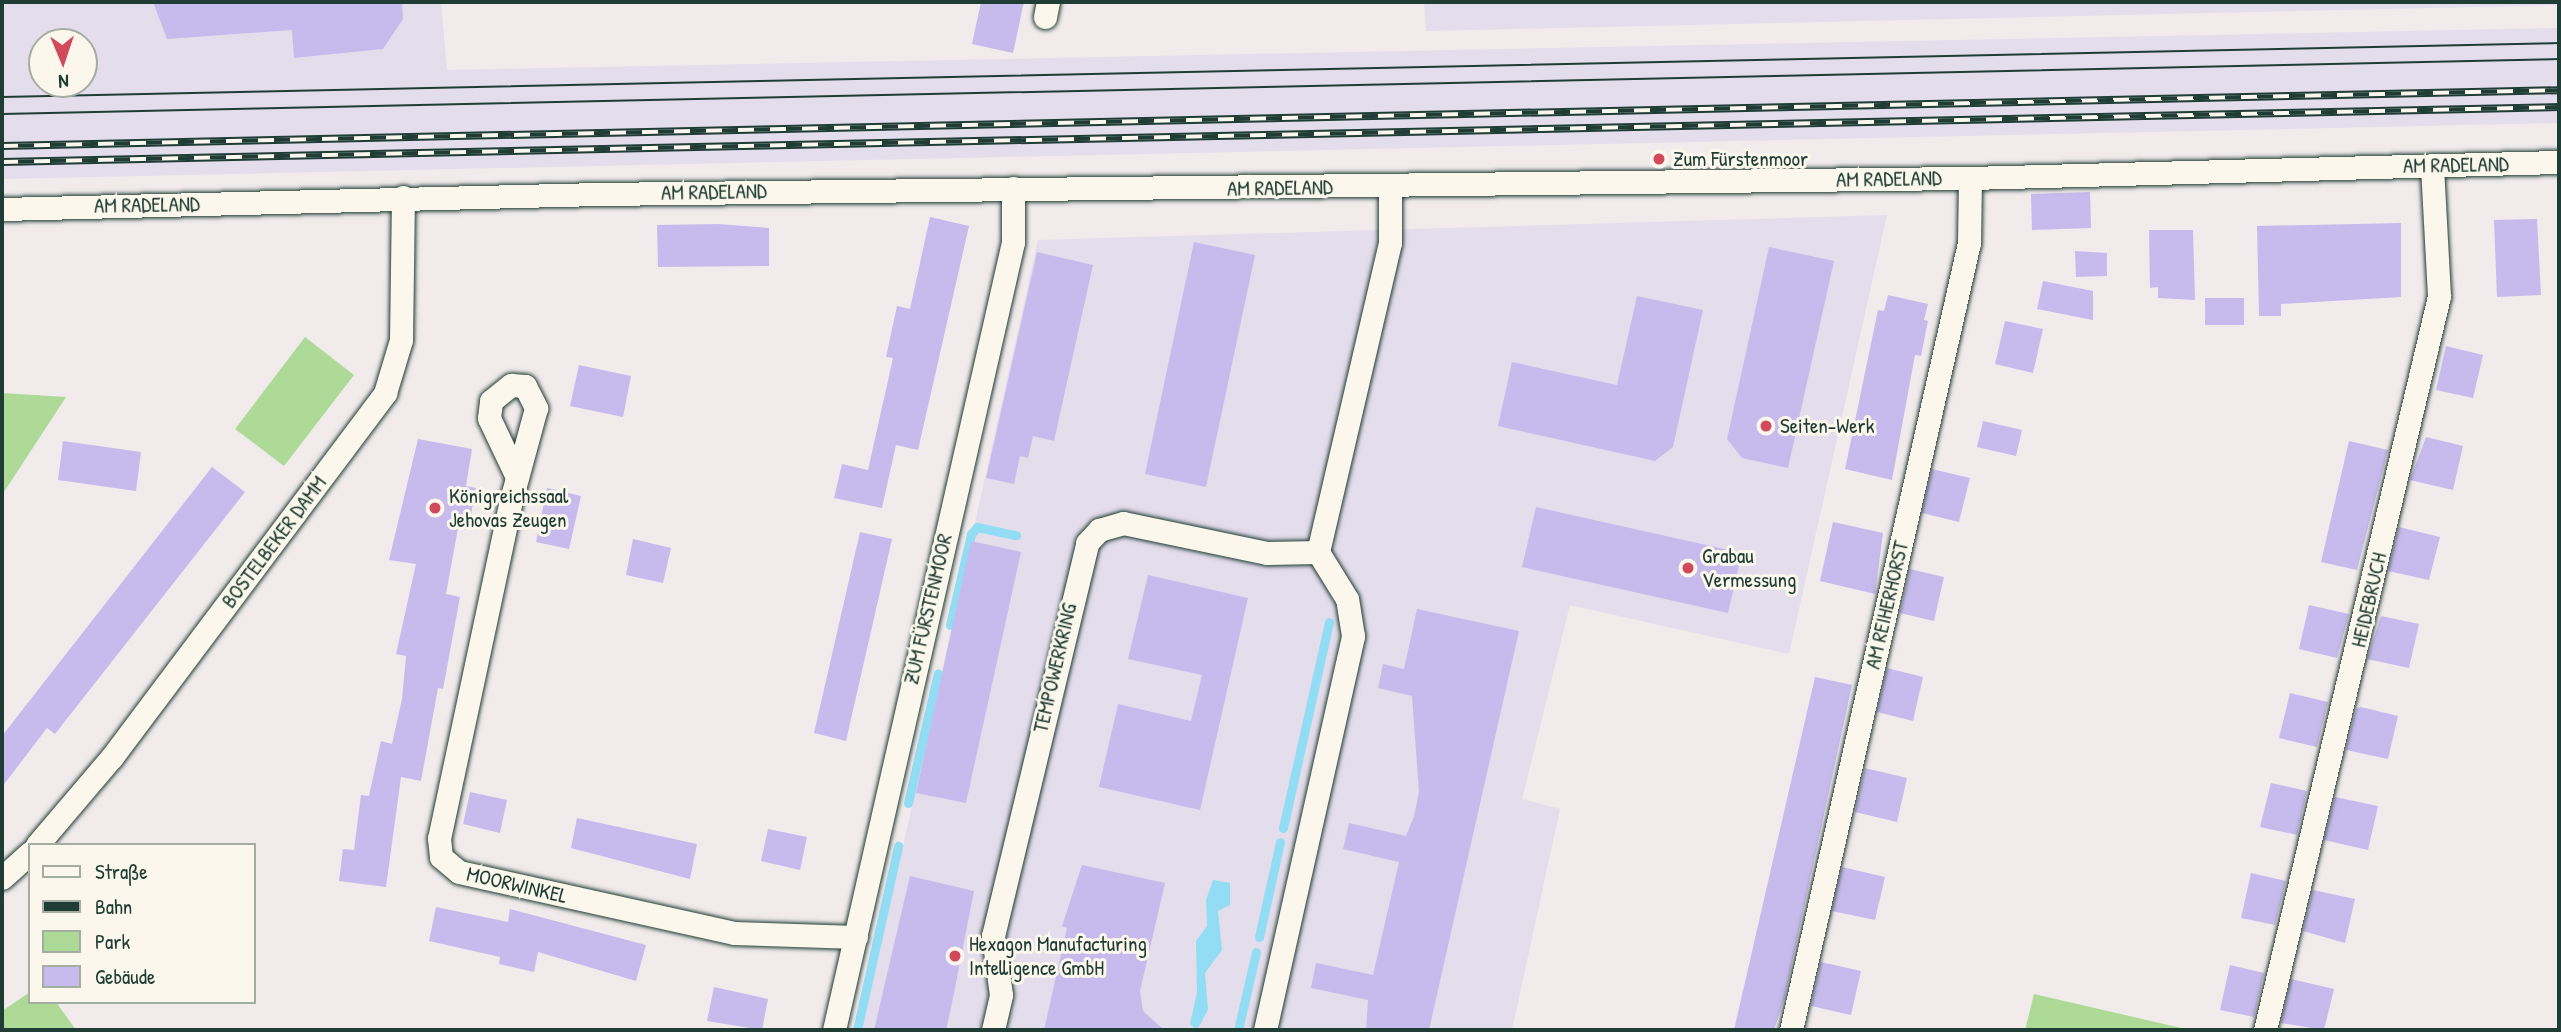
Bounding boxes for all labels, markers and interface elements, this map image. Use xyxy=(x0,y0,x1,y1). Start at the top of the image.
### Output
north arrow xyxy=(28,28,98,98)
text: N xyxy=(58,69,69,95)
place label: Zum Fürstenmoor xyxy=(1673,146,1808,172)
marker: Zum Fürstenmoor xyxy=(1651,151,1667,167)
street label: AM RADELAND xyxy=(2403,151,2509,179)
street label: AM RADELAND xyxy=(1836,165,1942,193)
street label: AM RADELAND xyxy=(1227,174,1333,202)
street label: AM RADELAND xyxy=(661,178,767,206)
street label: AM RADELAND xyxy=(94,191,200,219)
place label: Seiten-Werk xyxy=(1780,413,1874,439)
marker: Seiten-Werk xyxy=(1758,418,1774,434)
street label: BOSTELBEKER DAMM xyxy=(216,471,332,613)
place label: Königreichssaal Jehovas Zeugen xyxy=(449,483,568,533)
marker: Königreichssaal Jehovas Zeugen xyxy=(427,500,443,516)
street label: ZUM FÜRSTENMOOR xyxy=(898,531,958,687)
street label: AM REIHERHORST xyxy=(1860,539,1914,671)
place label: Grabau Vermessung xyxy=(1702,543,1796,593)
street label: HEIDEBRUCH xyxy=(2346,550,2392,650)
marker: Grabau Vermessung xyxy=(1680,560,1696,576)
street label: TEMPOWERKRING xyxy=(1028,601,1082,735)
legend xyxy=(28,843,256,1004)
text: Straße xyxy=(95,857,148,886)
street label: MOORWINKEL xyxy=(464,861,570,909)
text: Bahn xyxy=(95,892,132,921)
text: Park xyxy=(95,927,130,956)
place label: Hexagon Manufacturing Intelligence GmbH xyxy=(969,931,1147,981)
marker: Hexagon Manufacturing Intelligence GmbH xyxy=(947,948,963,964)
text: Gebäude xyxy=(95,962,155,991)

